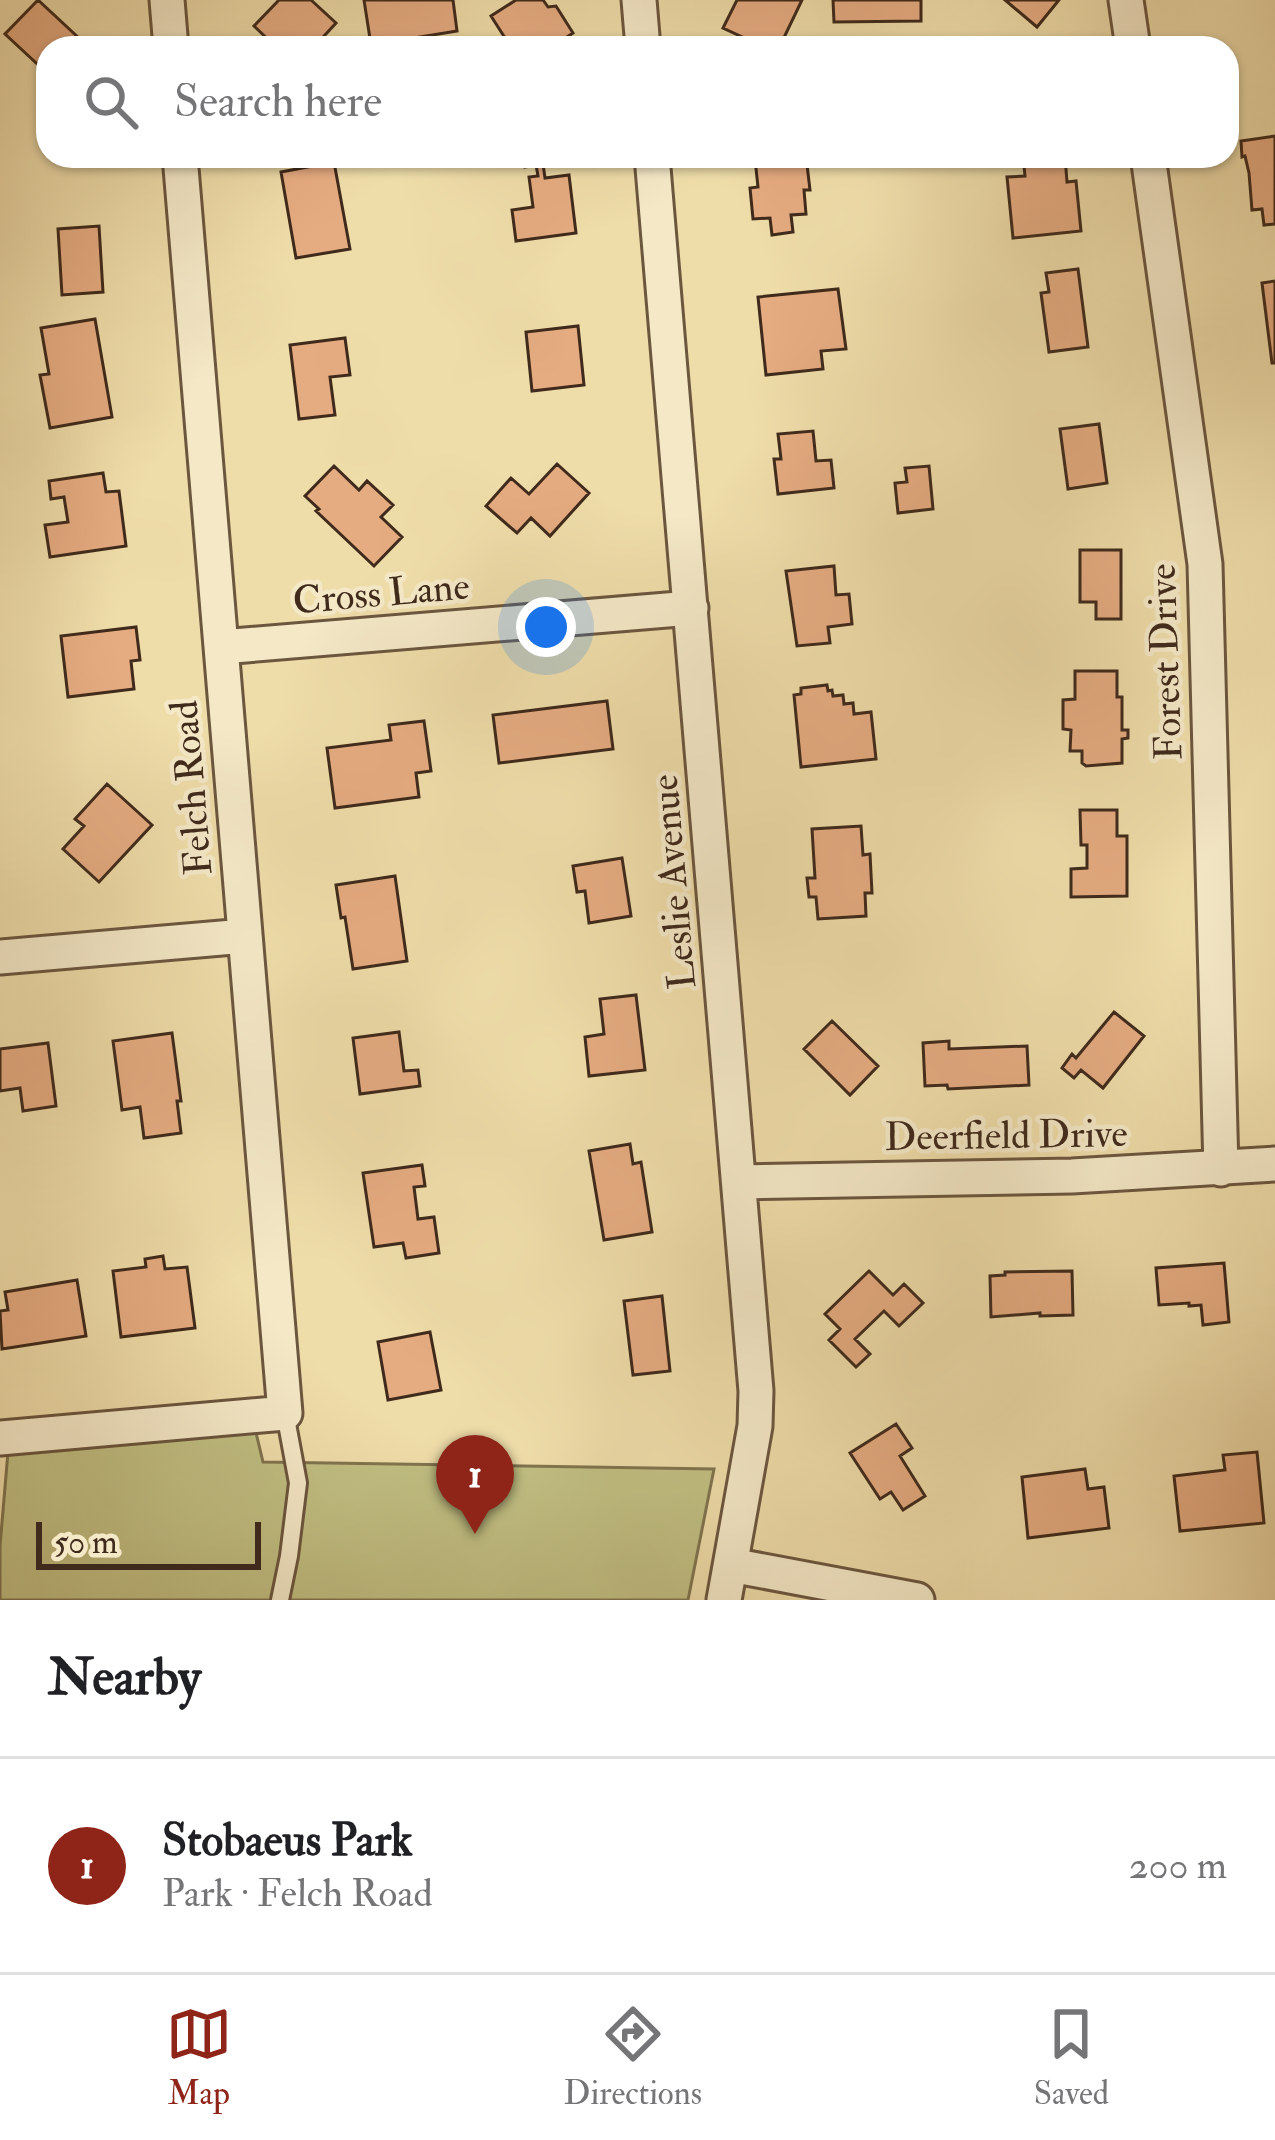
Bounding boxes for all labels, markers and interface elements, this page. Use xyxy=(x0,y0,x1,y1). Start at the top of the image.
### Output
search box xyxy=(36,36,1239,168)
icon: search xyxy=(78,69,144,135)
text: Search here xyxy=(174,74,382,130)
street label: Cross Lane xyxy=(291,561,471,626)
street label: Forest Drive xyxy=(1138,563,1193,761)
your location xyxy=(516,597,576,657)
street label: Felch Road xyxy=(159,698,224,877)
street label: Leslie Avenue xyxy=(640,772,707,991)
street label: Deerfield Drive xyxy=(884,1109,1128,1162)
pin: 1 xyxy=(436,1435,514,1534)
scale bar xyxy=(36,1516,261,1569)
text: 50 m xyxy=(54,1522,118,1563)
text: Nearby xyxy=(48,1646,201,1710)
text: Stobaeus Park xyxy=(162,1813,413,1869)
text: 1 xyxy=(80,1841,94,1890)
text: 200 m xyxy=(1129,1841,1227,1890)
text: Park · Felch Road xyxy=(162,1869,433,1918)
tab: Map xyxy=(166,2001,232,2114)
tab: Directions xyxy=(564,2001,702,2114)
tab: Saved xyxy=(1034,2001,1109,2114)

